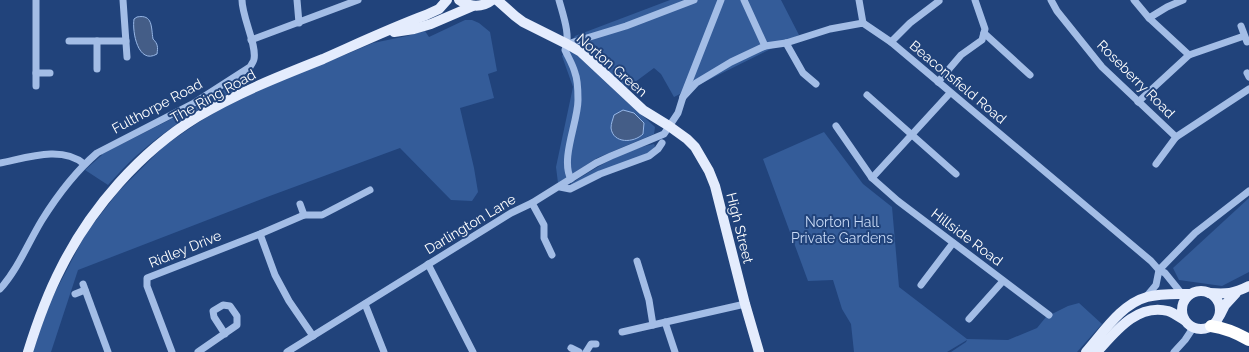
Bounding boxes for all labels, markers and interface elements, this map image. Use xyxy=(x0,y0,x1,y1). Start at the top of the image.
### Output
street label: Norton Green xyxy=(574,30,650,100)
street label: Beaconsfield Road xyxy=(907,37,1009,127)
street label: Roseberry Road xyxy=(1094,37,1178,121)
street label: The Ring Road xyxy=(168,66,258,126)
street label: Fulthorpe Road xyxy=(109,75,205,137)
street label: Darlington Lane xyxy=(422,191,518,257)
street label: High Street xyxy=(723,191,757,265)
street label: Hillside Road xyxy=(928,205,1006,269)
park label: Norton Hall Private Gardens xyxy=(791,214,893,246)
street label: Ridley Drive xyxy=(146,227,224,271)

